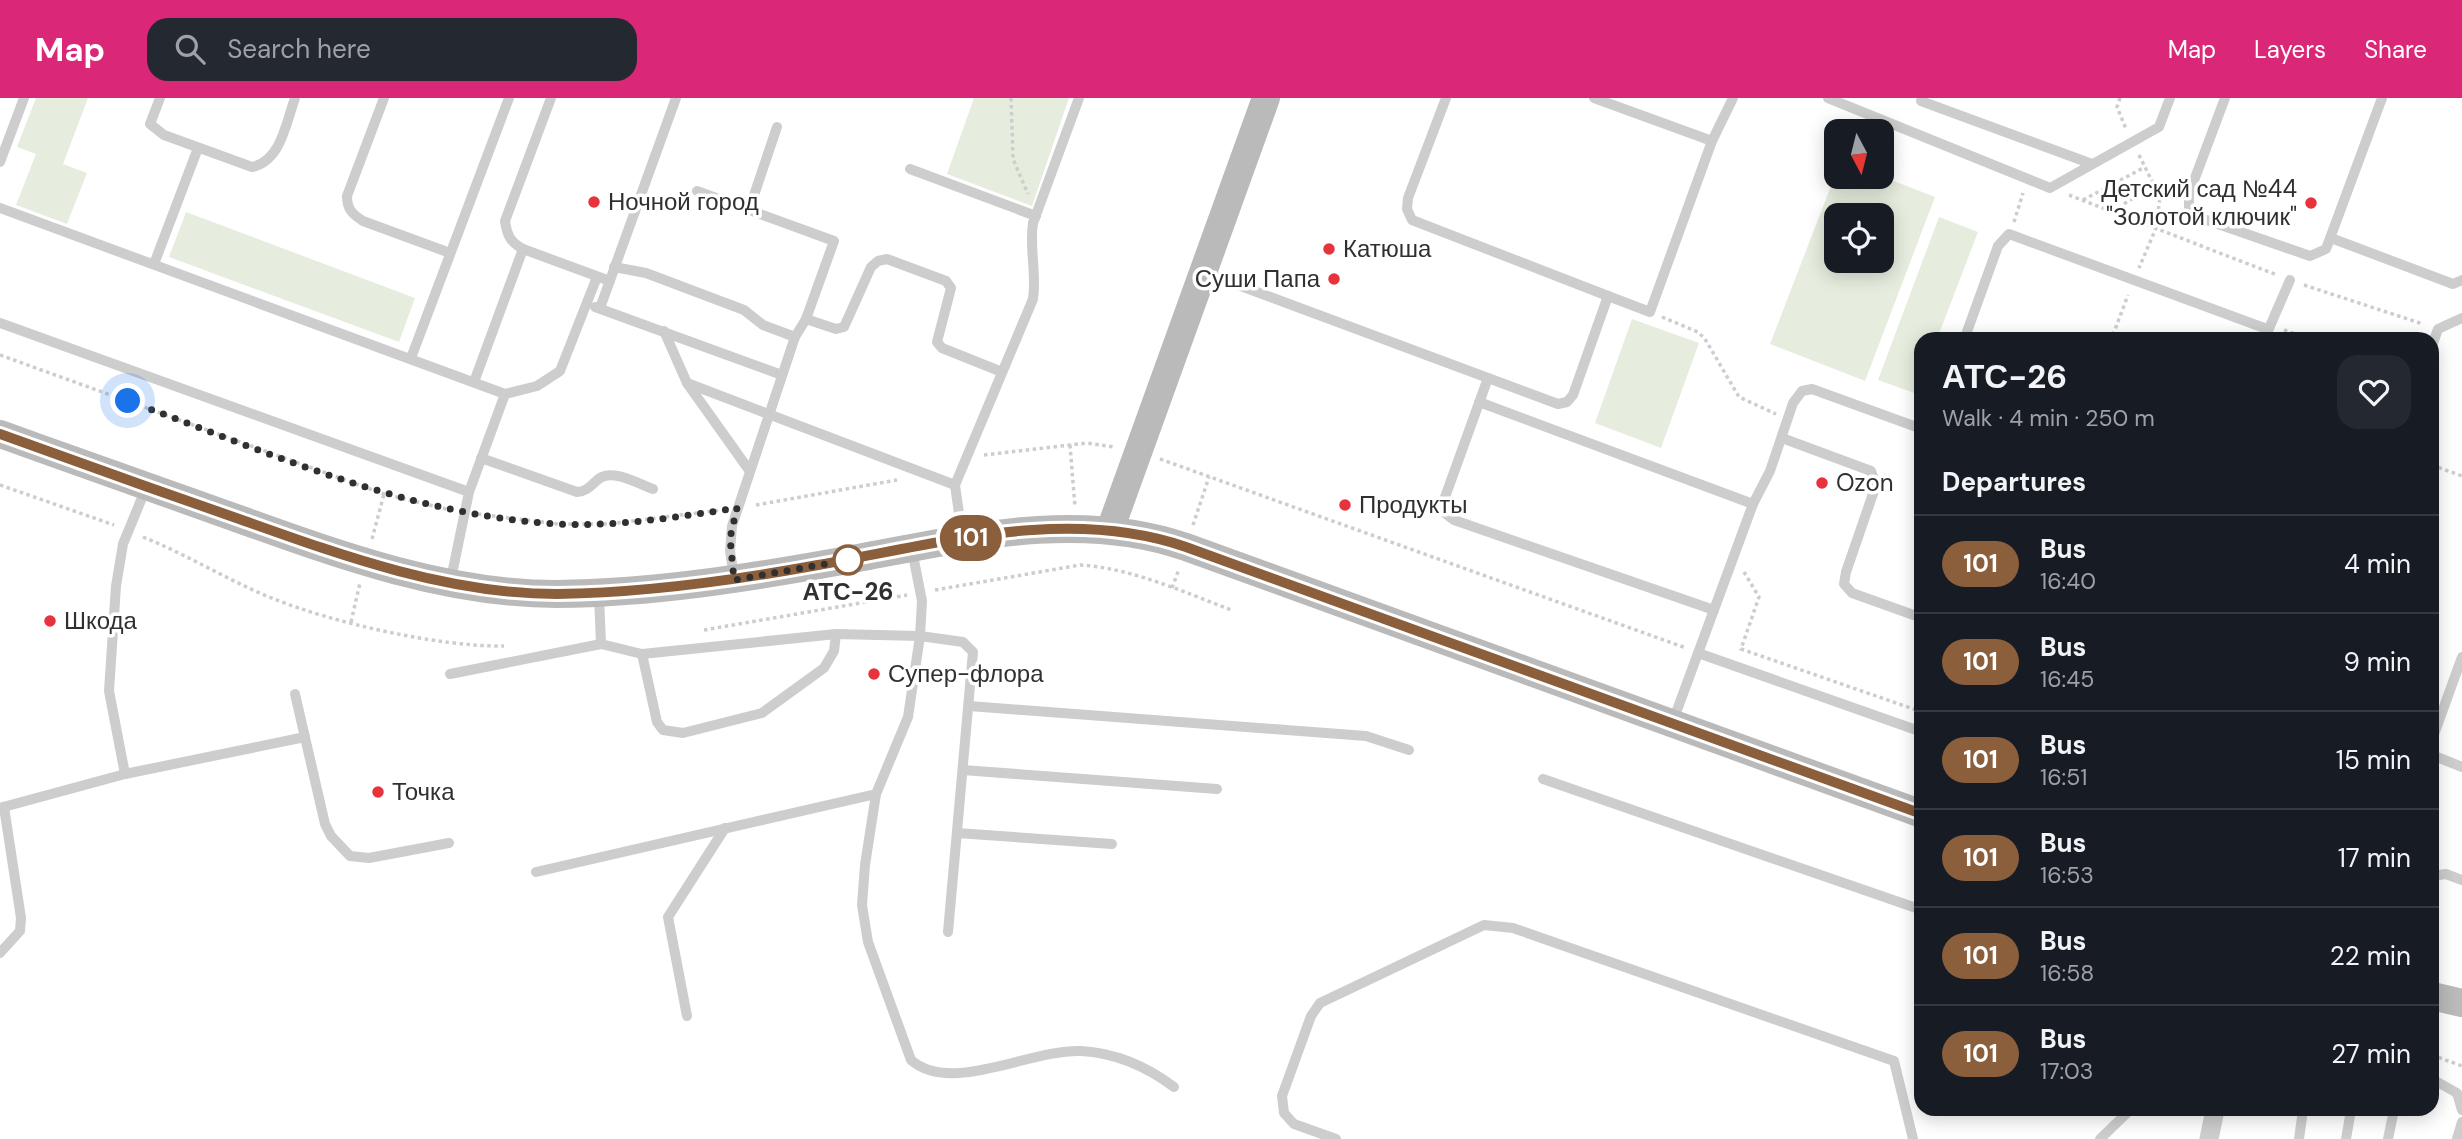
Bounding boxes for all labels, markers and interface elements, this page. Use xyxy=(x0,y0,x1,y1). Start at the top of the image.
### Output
search box xyxy=(147,18,637,81)
text: Map xyxy=(35,28,105,71)
icon: search xyxy=(171,30,209,68)
text: Search here xyxy=(227,32,371,66)
text: Map xyxy=(2168,34,2216,65)
text: Layers xyxy=(2254,34,2326,65)
text: Share xyxy=(2364,34,2427,65)
north arrow xyxy=(1824,119,1894,189)
map controls xyxy=(1824,119,1894,273)
place label: Детский сад №44 "Золотой ключик" xyxy=(2101,173,2297,232)
place label: Ночной город xyxy=(608,186,759,217)
marker: Ночной город xyxy=(586,194,602,210)
marker: Детский сад №44 "Золотой ключик" xyxy=(2303,195,2319,211)
button: locate xyxy=(1824,203,1894,273)
place label: Катюша xyxy=(1343,233,1432,264)
marker: Катюша xyxy=(1321,241,1337,257)
place label: Суши Папа xyxy=(1195,263,1321,294)
marker: Суши Папа xyxy=(1326,271,1342,287)
text: АТС-26 xyxy=(1942,355,2067,398)
button: heart xyxy=(2337,355,2411,429)
your location xyxy=(110,383,145,418)
text: Walk · 4 min · 250 m xyxy=(1942,403,2155,433)
text: Departures xyxy=(1942,465,2086,499)
place label: Ozon xyxy=(1836,467,1894,498)
marker: Ozon xyxy=(1814,475,1830,491)
place label: Продукты xyxy=(1359,489,1467,520)
marker: Продукты xyxy=(1337,497,1353,513)
line badge: 101 xyxy=(931,515,1011,561)
text: 101 xyxy=(954,522,988,553)
text: Bus xyxy=(2040,532,2086,566)
marker: АТС-26 xyxy=(833,545,863,575)
text: 4 min xyxy=(2344,547,2411,581)
text: 101 xyxy=(1963,548,1998,579)
text: 16:40 xyxy=(2040,566,2096,596)
place label: АТС-26 xyxy=(802,576,894,607)
place label: Шкода xyxy=(64,605,138,636)
marker: Шкода xyxy=(42,613,58,629)
text: Bus xyxy=(2040,630,2086,664)
text: 9 min xyxy=(2343,645,2411,679)
text: 101 xyxy=(1963,646,1998,677)
place label: Супер-флора xyxy=(888,658,1044,689)
text: 16:45 xyxy=(2040,664,2094,694)
marker: Супер-флора xyxy=(866,666,882,682)
text: Bus xyxy=(2040,728,2086,762)
text: 15 min xyxy=(2336,743,2411,777)
text: 101 xyxy=(1963,744,1998,775)
text: 16:51 xyxy=(2040,762,2087,792)
place label: Точка xyxy=(392,776,455,807)
marker: Точка xyxy=(370,784,386,800)
text: Bus xyxy=(2040,826,2086,860)
text: 17 min xyxy=(2338,841,2411,875)
text: 101 xyxy=(1963,842,1998,873)
text: 16:53 xyxy=(2040,860,2094,890)
text: Bus xyxy=(2040,924,2086,958)
text: 22 min xyxy=(2330,939,2411,973)
text: 101 xyxy=(1963,940,1998,971)
text: 16:58 xyxy=(2040,958,2094,988)
text: Bus xyxy=(2040,1022,2086,1056)
text: 27 min xyxy=(2331,1037,2411,1071)
text: 101 xyxy=(1963,1038,1998,1069)
text: 17:03 xyxy=(2040,1056,2093,1086)

